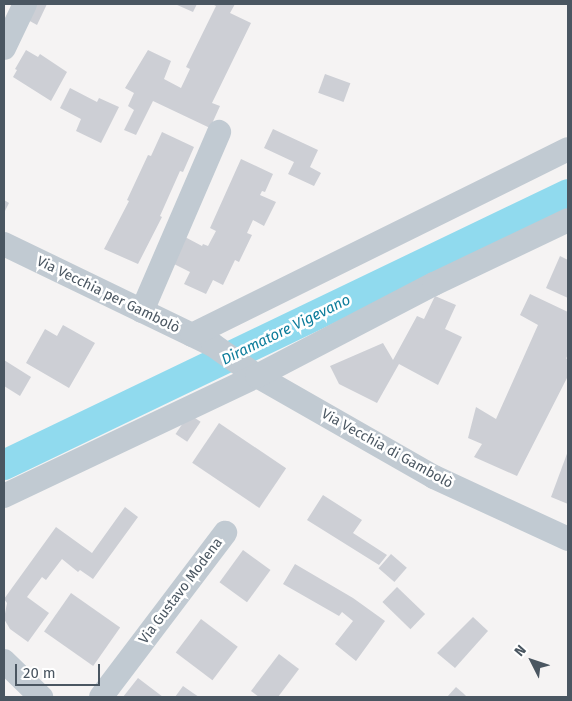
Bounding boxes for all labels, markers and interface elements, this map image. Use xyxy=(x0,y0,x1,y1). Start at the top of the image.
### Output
street label: Via Vecchia per Gambolò xyxy=(34,253,182,337)
water label: Diramatore Vigevano xyxy=(219,291,353,369)
street label: Via Vecchia di Gambolò xyxy=(318,406,456,492)
street label: Via Gustavo Modena xyxy=(136,535,226,647)
north arrow xyxy=(507,636,557,686)
text: N xyxy=(511,642,530,660)
scale bar xyxy=(18,654,102,686)
text: 20 m xyxy=(23,664,56,682)

